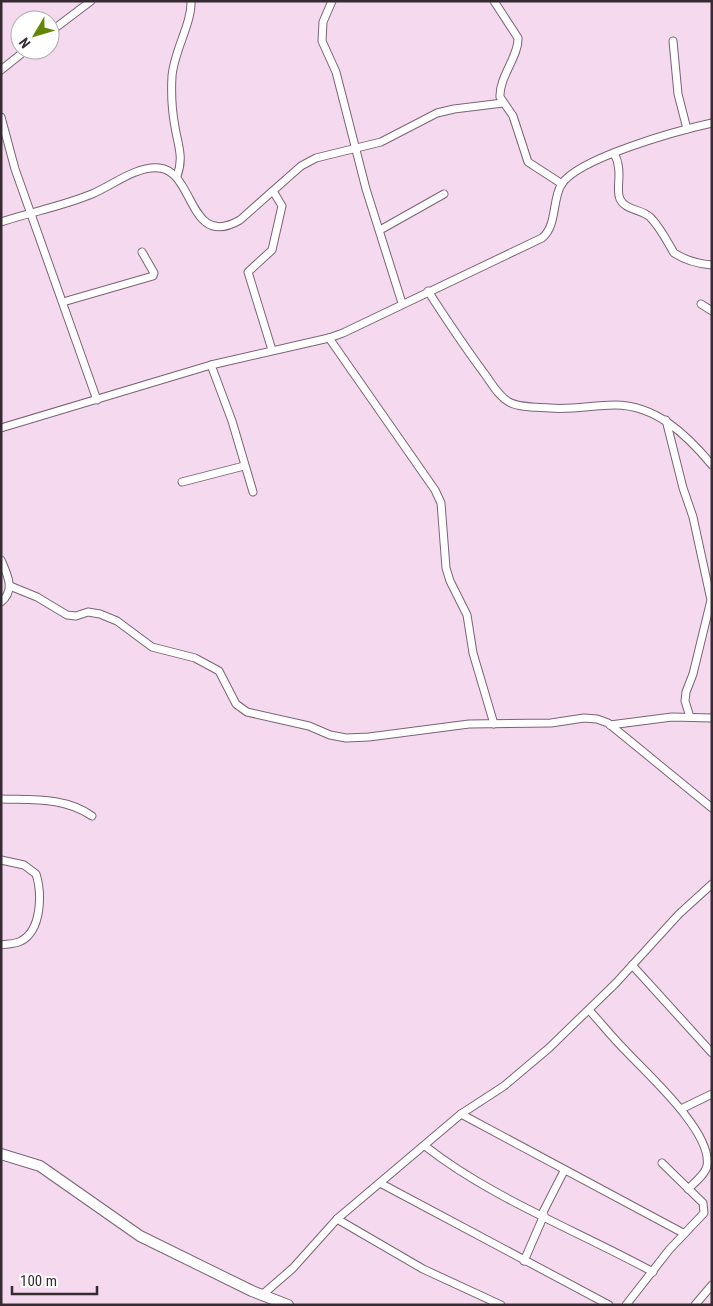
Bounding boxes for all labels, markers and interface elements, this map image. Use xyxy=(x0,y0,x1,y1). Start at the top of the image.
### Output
north arrow xyxy=(10,10,60,60)
text: N xyxy=(16,35,34,51)
scale bar xyxy=(12,1264,98,1296)
text: 100 m xyxy=(20,1272,57,1290)

